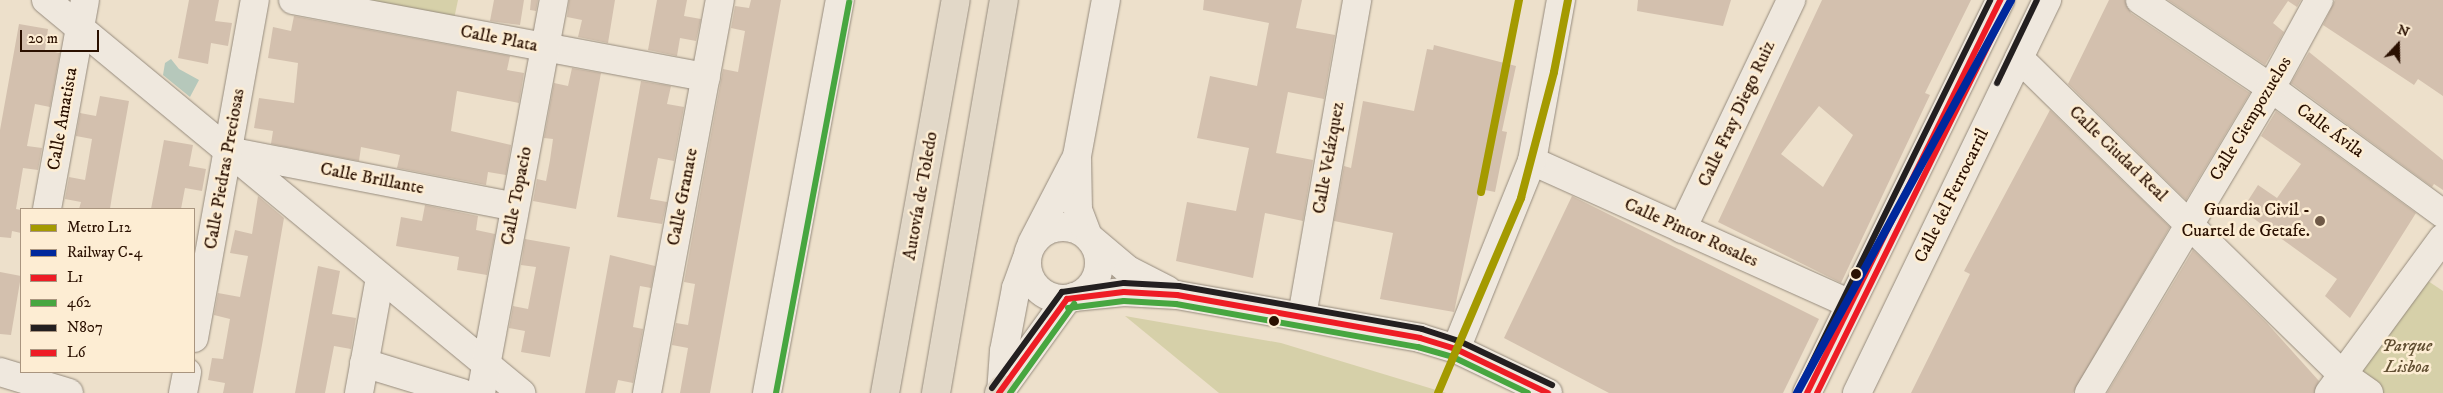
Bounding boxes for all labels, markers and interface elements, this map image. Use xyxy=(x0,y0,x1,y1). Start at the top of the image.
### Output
scale bar xyxy=(22,20,101,52)
north arrow xyxy=(2373,20,2423,70)
street label: Calle Plata xyxy=(458,21,540,57)
text: N xyxy=(2395,21,2412,41)
text: 20 m xyxy=(28,29,58,48)
street label: Calle Fray Diego Ruiz xyxy=(1694,38,1780,190)
street label: Calle Ciempozuelos xyxy=(2205,53,2297,185)
street label: Calle Amatista xyxy=(43,66,83,172)
street label: Calle Piedras Preciosas xyxy=(200,87,250,251)
street label: Calle Ávila xyxy=(2292,99,2368,163)
street label: Calle Velázquez xyxy=(1309,100,1349,216)
street label: Calle Ciudad Real xyxy=(2064,102,2172,206)
street label: Calle del Ferrocarril xyxy=(1910,125,1994,267)
street label: Autovía de Toledo xyxy=(899,130,943,262)
street label: Calle Topacio xyxy=(497,145,537,247)
street label: Calle Granate xyxy=(663,146,703,248)
street label: Calle Brillante xyxy=(318,158,426,200)
street label: Calle Pintor Rosales xyxy=(1621,194,1761,272)
place label: Guardia Civil - Cuartel de Getafe. xyxy=(2181,200,2310,242)
legend xyxy=(20,208,195,373)
marker: Guardia Civil - Cuartel de Getafe. xyxy=(2314,215,2326,227)
text: Metro L12 xyxy=(67,218,131,237)
text: Railway C-4 xyxy=(67,243,143,262)
text: L1 xyxy=(67,268,83,287)
unlabelled marker xyxy=(1851,269,1861,279)
text: 462 xyxy=(67,293,91,312)
unlabelled marker xyxy=(1269,316,1279,326)
text: N807 xyxy=(67,318,103,337)
park label: Parque Lisboa xyxy=(2382,336,2432,378)
text: L6 xyxy=(67,343,86,362)

